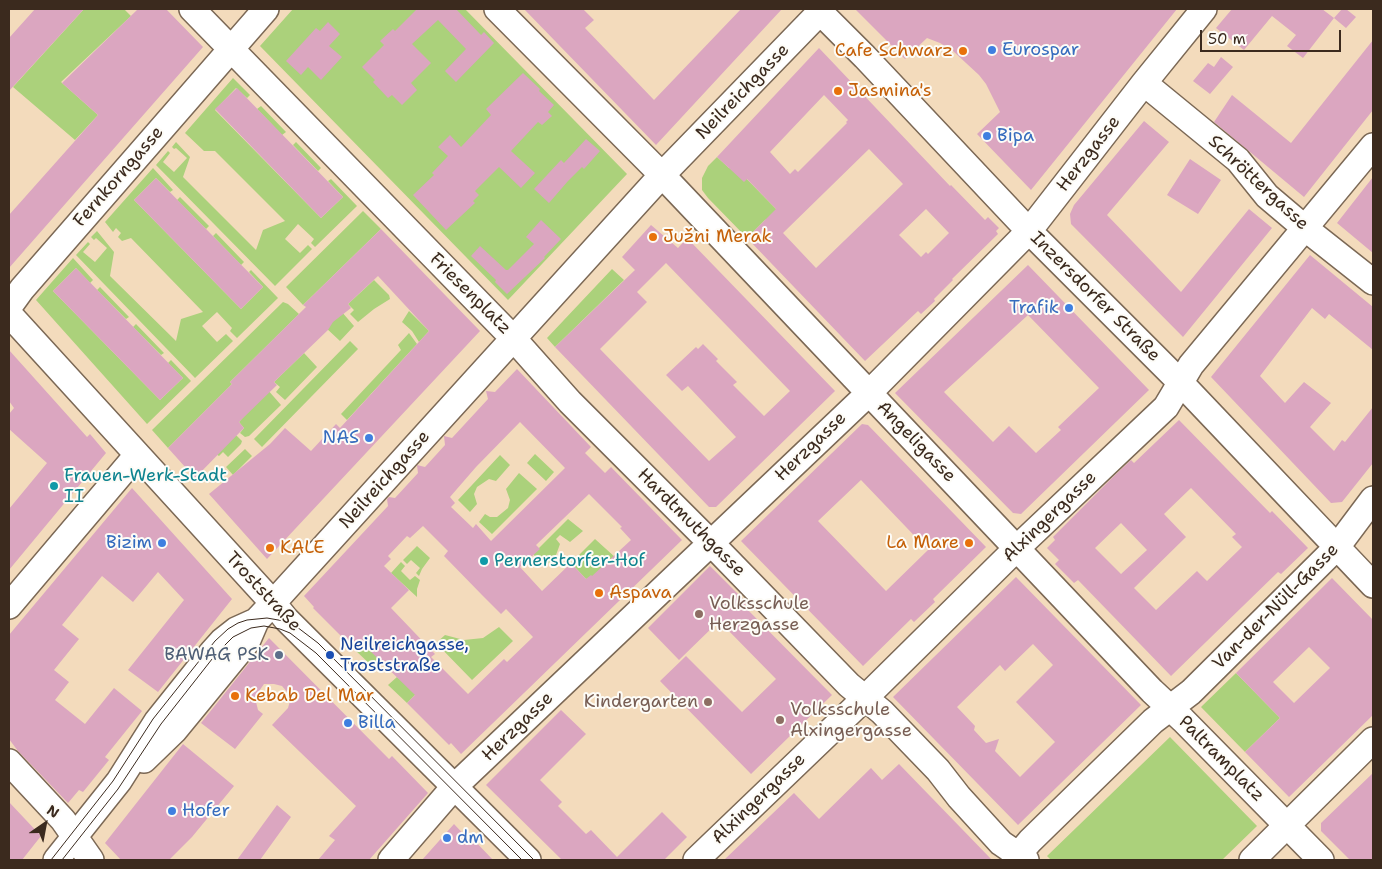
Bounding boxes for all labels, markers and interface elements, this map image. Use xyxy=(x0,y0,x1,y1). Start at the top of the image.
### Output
scale bar xyxy=(1202,20,1343,52)
text: 50 m xyxy=(1208,29,1246,49)
place label: Eurospar xyxy=(1002,39,1079,61)
street label: Neilreichgasse xyxy=(692,40,794,144)
place label: Cafe Schwarz xyxy=(835,40,953,62)
marker: Eurospar xyxy=(986,44,998,56)
marker: Cafe Schwarz xyxy=(957,45,969,57)
place label: Jasmina's xyxy=(848,80,932,102)
marker: Jasmina's xyxy=(832,85,844,97)
street label: Herzgasse xyxy=(1053,112,1125,196)
street label: Fernkorngasse xyxy=(69,122,169,232)
place label: Bipa xyxy=(997,125,1034,147)
marker: Bipa xyxy=(981,130,993,142)
street label: Schröttergasse xyxy=(1203,131,1313,235)
place label: Južni Merak xyxy=(663,226,772,248)
street label: Inzersdorfer Straße xyxy=(1025,227,1165,367)
marker: Južni Merak xyxy=(647,231,659,243)
street label: Friesenplatz xyxy=(425,249,515,339)
place label: Trafik xyxy=(1009,297,1059,319)
marker: Trafik xyxy=(1063,302,1075,314)
street label: Angeligasse xyxy=(872,397,960,487)
street label: Herzgasse xyxy=(771,408,851,486)
street label: Neilreichgasse xyxy=(335,426,435,534)
place label: NAS xyxy=(323,427,359,449)
marker: NAS xyxy=(363,432,375,444)
street label: Hardtmuthgasse xyxy=(632,464,750,582)
place label: Frauen-Werk-Stadt II xyxy=(64,465,227,508)
street label: Alxingergasse xyxy=(999,467,1101,567)
marker: Frauen-Werk-Stadt II xyxy=(48,480,60,492)
place label: Bizim xyxy=(106,532,152,554)
place label: La Mare xyxy=(886,532,959,554)
marker: Bizim xyxy=(156,537,168,549)
place label: KALE xyxy=(280,537,325,559)
marker: La Mare xyxy=(963,537,975,549)
street label: Van-der-Nüll-Gasse xyxy=(1208,539,1344,675)
marker: KALE xyxy=(264,542,276,554)
street label: Troststraße xyxy=(221,548,305,636)
place label: Pernerstorfer-Hof xyxy=(494,550,645,572)
marker: Pernerstorfer-Hof xyxy=(478,555,490,567)
place label: Aspava xyxy=(609,582,672,604)
marker: Aspava xyxy=(593,587,605,599)
place label: Volksschule Herzgasse xyxy=(709,593,809,636)
marker: Volksschule Herzgasse xyxy=(693,608,705,620)
place label: Neilreichgasse, Troststraße xyxy=(340,634,469,676)
place label: BAWAG PSK xyxy=(164,644,269,666)
marker: BAWAG PSK xyxy=(273,649,285,661)
marker: Neilreichgasse, Troststraße xyxy=(324,649,336,661)
place label: Kebab Del Mar xyxy=(245,685,374,707)
street label: Herzgasse xyxy=(478,688,558,766)
marker: Kebab Del Mar xyxy=(229,690,241,702)
place label: Kindergarten xyxy=(584,691,698,713)
marker: Kindergarten xyxy=(702,696,714,708)
place label: Volksschule Alxingergasse xyxy=(790,699,912,742)
place label: Billa xyxy=(358,712,396,734)
street label: Paltramplatz xyxy=(1174,712,1268,806)
marker: Volksschule Alxingergasse xyxy=(774,714,786,726)
marker: Billa xyxy=(342,717,354,729)
street label: Alxingergasse xyxy=(708,749,810,849)
north arrow xyxy=(20,799,70,849)
place label: Hofer xyxy=(182,800,230,822)
text: N xyxy=(44,801,63,822)
marker: Hofer xyxy=(166,805,178,817)
place label: dm xyxy=(457,827,484,849)
marker: dm xyxy=(441,832,453,844)

